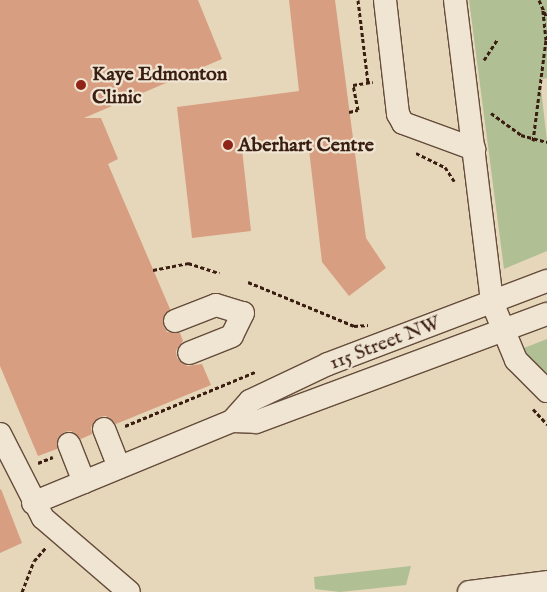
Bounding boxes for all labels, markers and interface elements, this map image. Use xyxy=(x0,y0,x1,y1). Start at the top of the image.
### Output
place label: Kaye Edmonton Clinic xyxy=(92,62,227,109)
marker: Kaye Edmonton Clinic xyxy=(74,78,88,92)
place label: Aberhart Centre xyxy=(238,133,374,157)
marker: Aberhart Centre xyxy=(222,139,234,151)
street label: 115 Street NW xyxy=(326,311,444,375)

